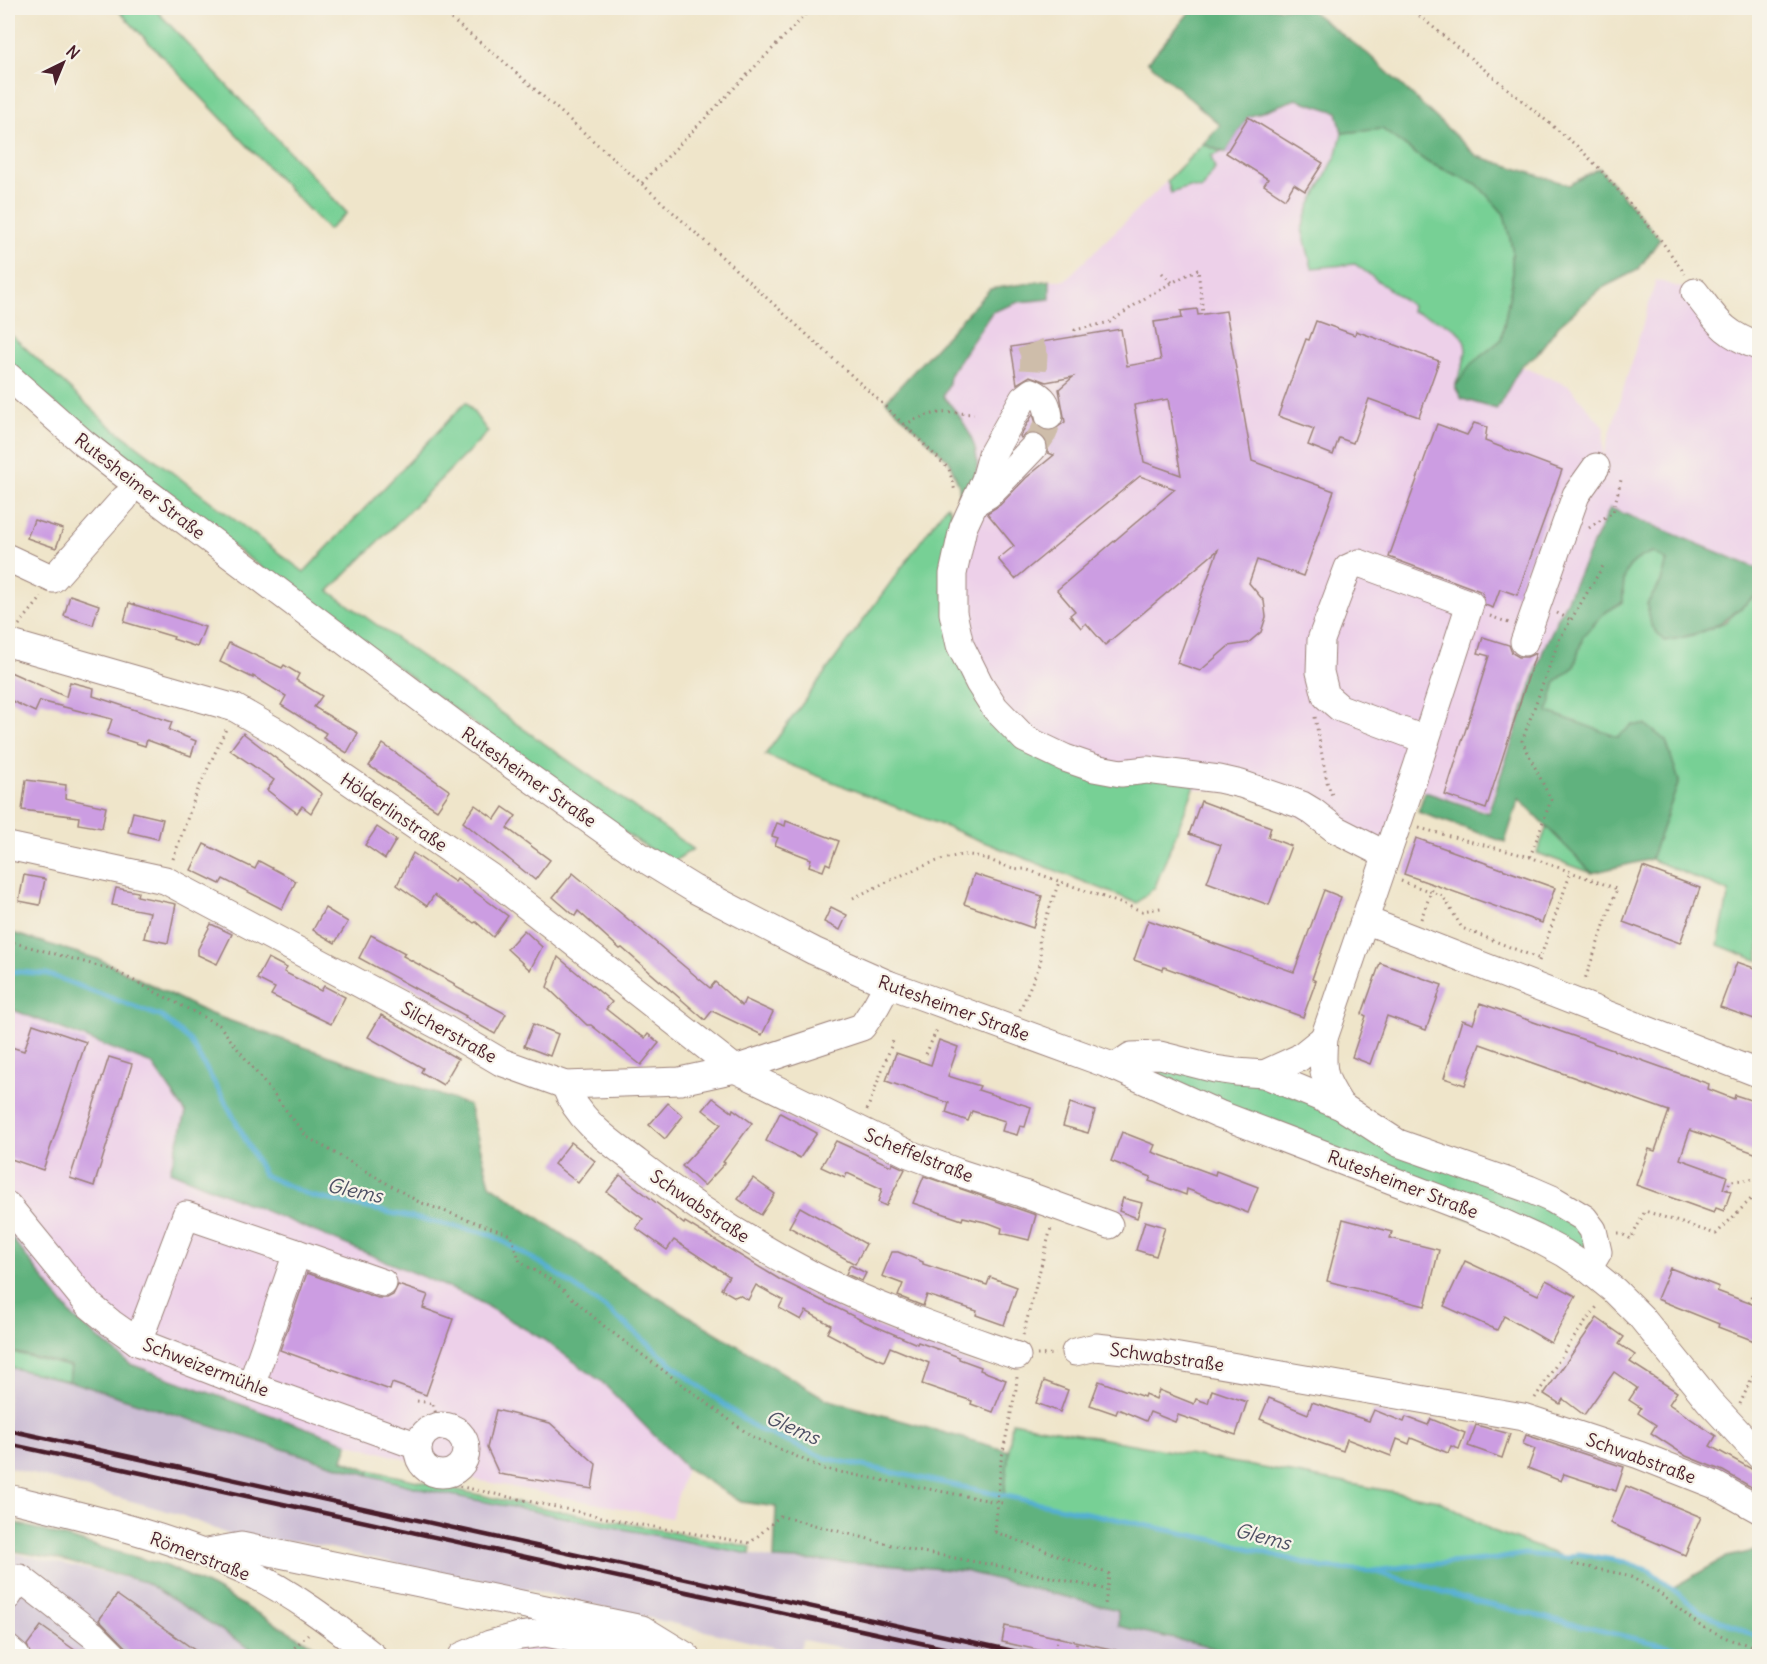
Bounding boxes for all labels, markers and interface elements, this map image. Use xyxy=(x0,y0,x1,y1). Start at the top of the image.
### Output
north arrow xyxy=(33,33,93,93)
text: N xyxy=(62,41,84,63)
street label: Rutesheimer Straße xyxy=(70,428,210,544)
street label: Rutesheimer Straße xyxy=(457,722,601,832)
street label: Hölderlinstraße xyxy=(336,768,452,856)
street label: Rutesheimer Straße xyxy=(875,970,1033,1046)
street label: Silcherstraße xyxy=(397,996,501,1068)
street label: Scheffelstraße xyxy=(861,1123,977,1187)
street label: Rutesheimer Straße xyxy=(1324,1145,1482,1223)
street label: Schwabstraße xyxy=(646,1164,754,1248)
water label: Glems xyxy=(325,1172,387,1208)
street label: Schweizermühle xyxy=(140,1332,272,1402)
street label: Schwabstraße xyxy=(1108,1338,1226,1376)
water label: Glems xyxy=(762,1404,826,1451)
street label: Schwabstraße xyxy=(1583,1428,1699,1488)
water label: Glems xyxy=(1233,1517,1295,1555)
street label: Römerstraße xyxy=(147,1526,253,1586)

